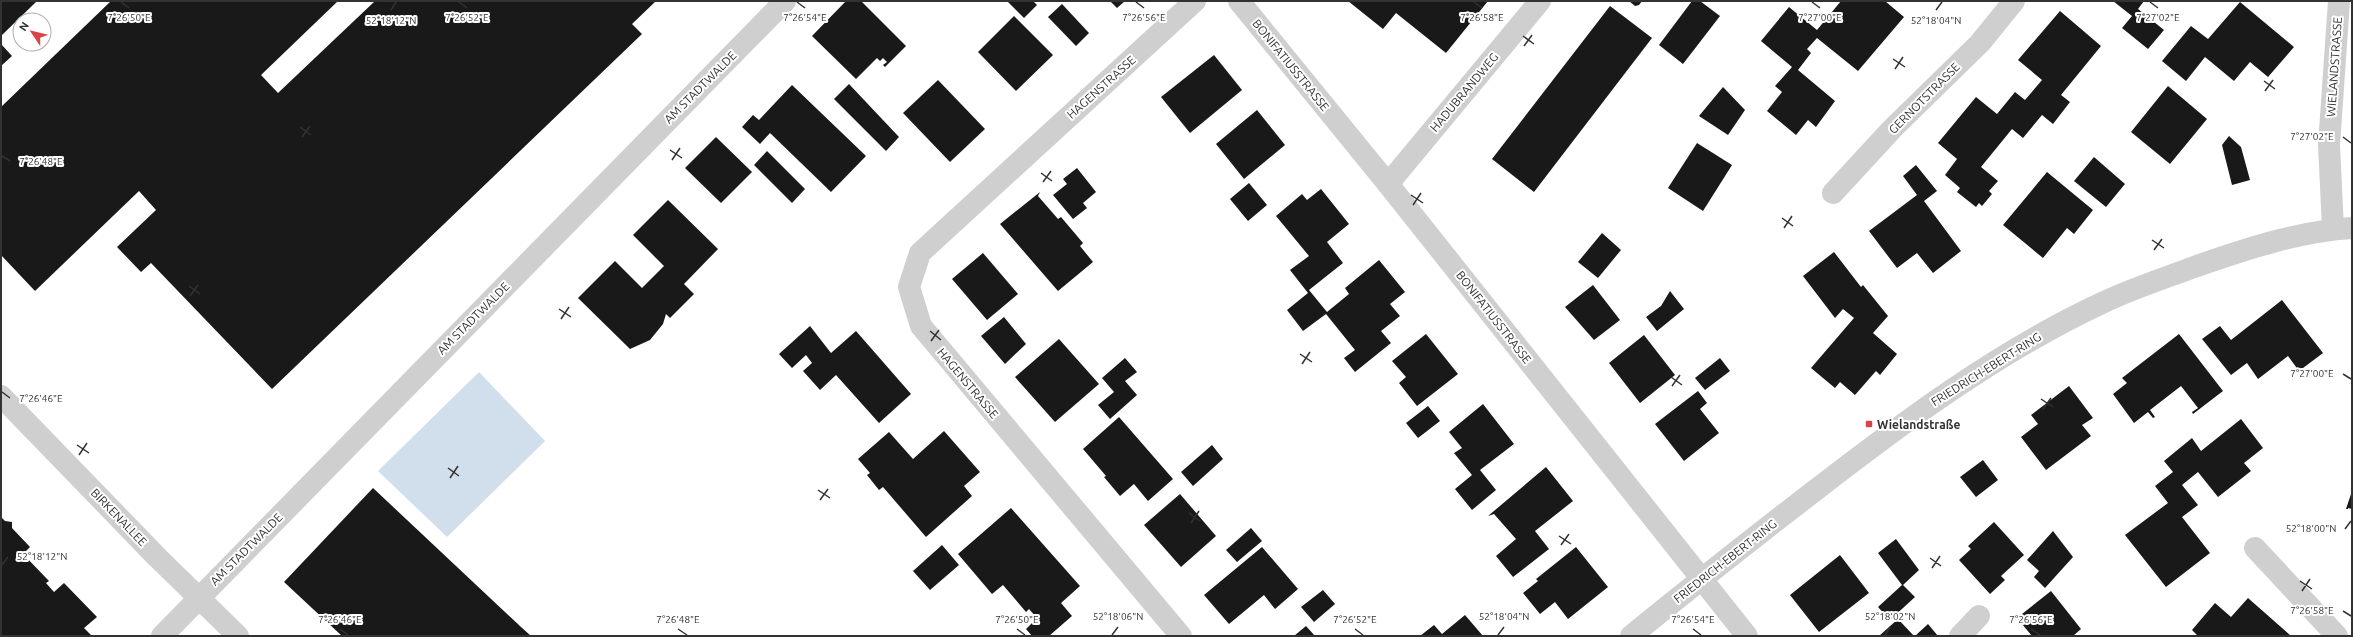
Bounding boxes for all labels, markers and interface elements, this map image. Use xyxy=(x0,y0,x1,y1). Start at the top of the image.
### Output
north arrow xyxy=(12,12,52,52)
text: 7°26'50"E xyxy=(107,12,151,23)
text: 7°26'52"E xyxy=(445,12,489,23)
text: 7°26'54"E xyxy=(783,12,827,23)
text: 7°26'56"E xyxy=(1122,12,1166,23)
text: 7°26'58"E xyxy=(1460,12,1504,23)
text: 7°27'00"E xyxy=(1798,12,1842,23)
text: 7°27'02"E xyxy=(2136,12,2180,23)
text: 52°18'12"N xyxy=(366,15,416,26)
text: 52°18'04"N xyxy=(1911,15,1961,26)
street label: WIELANDSTRASSE xyxy=(2324,16,2344,117)
street label: BONIFATIUSSTRASSE xyxy=(1250,17,1332,114)
text: N xyxy=(17,19,31,33)
street label: AM STADTWALDE xyxy=(661,48,739,126)
street label: HADUBRANDWEG xyxy=(1427,50,1501,134)
street label: HAGENSTRASSE xyxy=(1064,53,1138,121)
street label: GERNOTSTRASSE xyxy=(1886,60,1962,136)
text: 7°27'02"E xyxy=(2290,131,2334,142)
text: 7°26'48"E xyxy=(19,156,63,167)
street label: BONIFATIUSSTRASSE xyxy=(1454,268,1534,366)
street label: AM STADTWALDE xyxy=(434,279,512,357)
street label: FRIEDRICH-EBERT-RING xyxy=(1929,330,2043,408)
street label: HAGENSTRASSE xyxy=(935,345,1001,421)
text: 7°27'00"E xyxy=(2290,368,2334,379)
text: 7°26'46"E xyxy=(19,393,63,404)
place label: Wielandstraße xyxy=(1877,418,1960,431)
marker: Wielandstraße xyxy=(1864,419,1874,429)
street label: BIRKENALLEE xyxy=(89,486,150,548)
street label: AM STADTWALDE xyxy=(207,510,285,588)
street label: FRIEDRICH-EBERT-RING xyxy=(1671,517,1779,605)
text: 52°18'00"N xyxy=(2286,523,2336,534)
text: 52°18'12"N xyxy=(17,551,67,562)
text: 7°26'58"E xyxy=(2290,605,2334,616)
text: 52°18'06"N xyxy=(1093,611,1143,622)
text: 52°18'04"N xyxy=(1479,611,1529,622)
text: 52°18'02"N xyxy=(1865,611,1915,622)
text: 7°26'46"E xyxy=(318,614,362,625)
text: 7°26'48"E xyxy=(656,614,700,625)
text: 7°26'50"E xyxy=(995,614,1039,625)
text: 7°26'52"E xyxy=(1333,614,1377,625)
text: 7°26'54"E xyxy=(1671,614,1715,625)
text: 7°26'56"E xyxy=(2009,614,2053,625)

